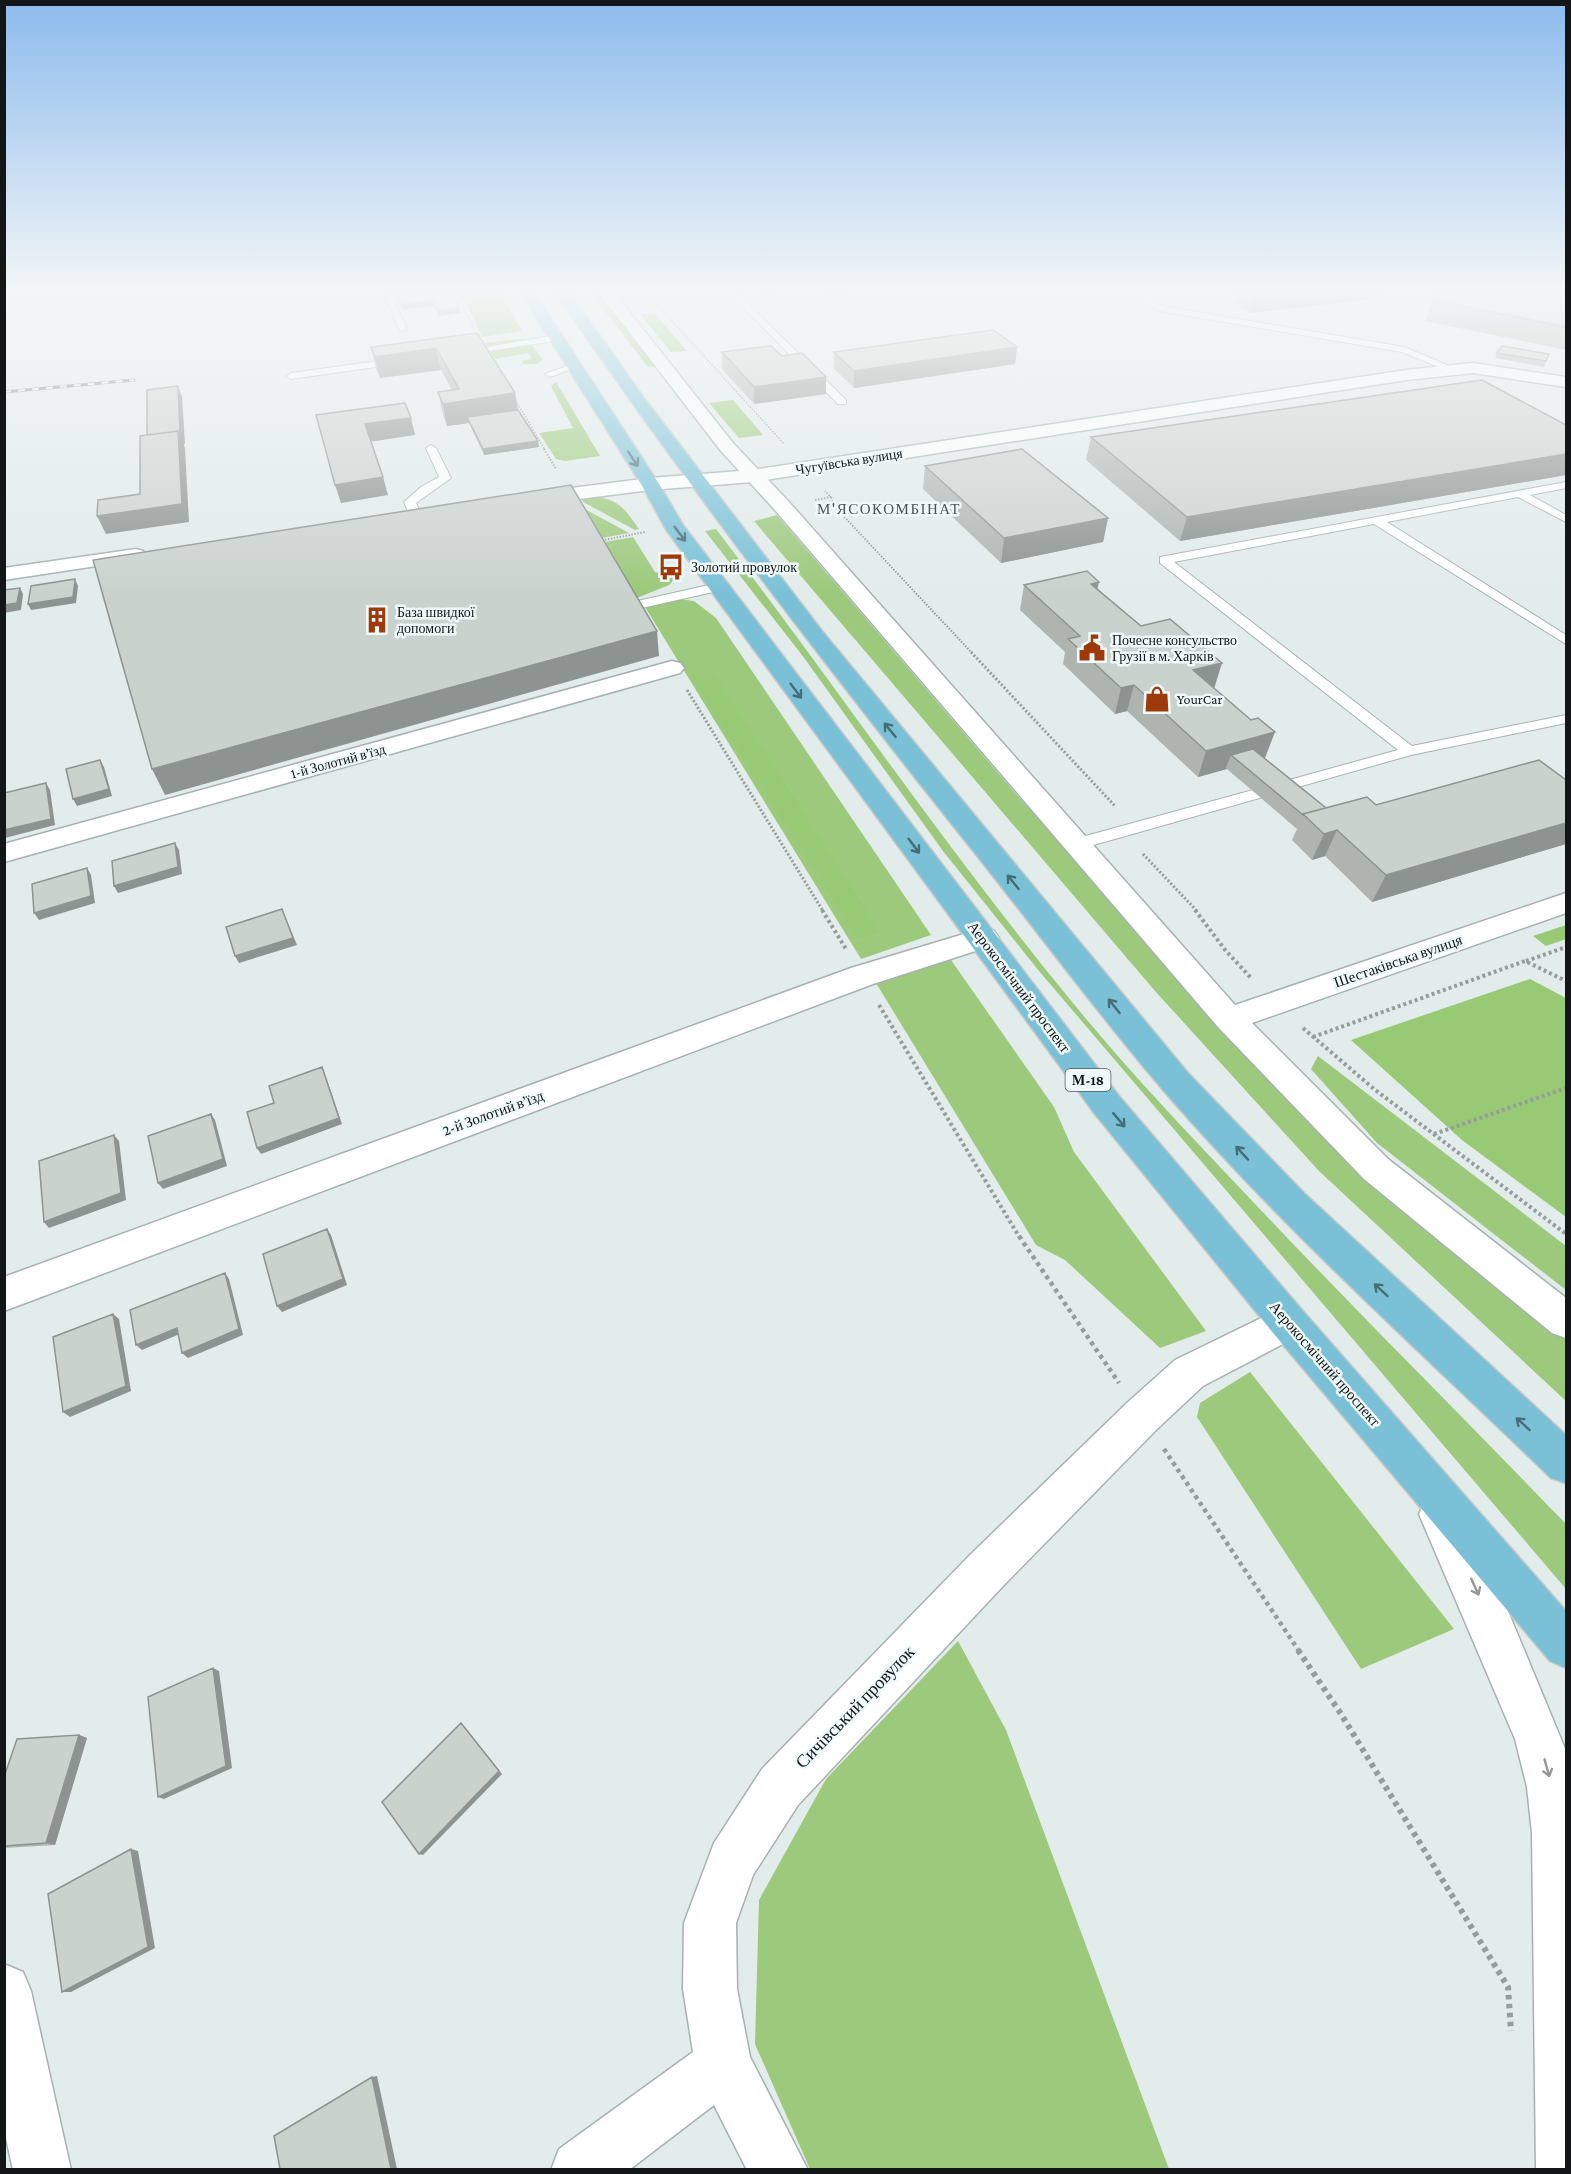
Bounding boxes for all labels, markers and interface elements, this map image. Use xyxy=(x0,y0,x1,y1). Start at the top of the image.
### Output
street label: Чугуївська вулиця xyxy=(794,445,904,477)
one-way arrow xyxy=(627,450,639,467)
district label: М'ЯСОКОМБІНАТ xyxy=(817,501,961,517)
one-way arrow xyxy=(674,526,686,542)
bus stop icon: Золотий провулок xyxy=(656,552,686,582)
place label: Золотий провулок xyxy=(691,559,797,575)
place label: База швидкої допомоги xyxy=(397,604,475,636)
building icon: База швидкої допомоги xyxy=(362,605,392,635)
place label: Почесне консульство Грузії в м. Харків xyxy=(1112,632,1237,664)
public building icon: Почесне консульство Грузії в м. Харків xyxy=(1077,633,1107,663)
one-way arrow xyxy=(790,682,802,698)
shop icon: YourCar xyxy=(1142,684,1172,714)
place label: YourCar xyxy=(1177,691,1222,707)
one-way arrow xyxy=(883,723,897,738)
street label: 1-й Золотий в’їзд xyxy=(289,741,387,781)
one-way arrow xyxy=(907,838,920,854)
one-way arrow xyxy=(1006,874,1019,890)
street label: Аерокосмічний проспект xyxy=(965,918,1074,1056)
street label: Шестаківська вулиця xyxy=(1332,932,1464,990)
one-way arrow xyxy=(1108,998,1121,1014)
road number: М-18 xyxy=(1066,1069,1110,1091)
street label: 2-й Золотий в’їзд xyxy=(440,1087,546,1139)
one-way arrow xyxy=(1112,1112,1126,1127)
one-way arrow xyxy=(1235,1145,1250,1160)
one-way arrow xyxy=(1374,1282,1389,1297)
street label: Аерокосмічний проспект xyxy=(1267,1298,1384,1430)
one-way arrow xyxy=(1516,1417,1531,1431)
one-way arrow xyxy=(1470,1577,1481,1596)
street label: Сичівський провулок xyxy=(791,1642,919,1772)
one-way arrow xyxy=(1542,1758,1553,1777)

